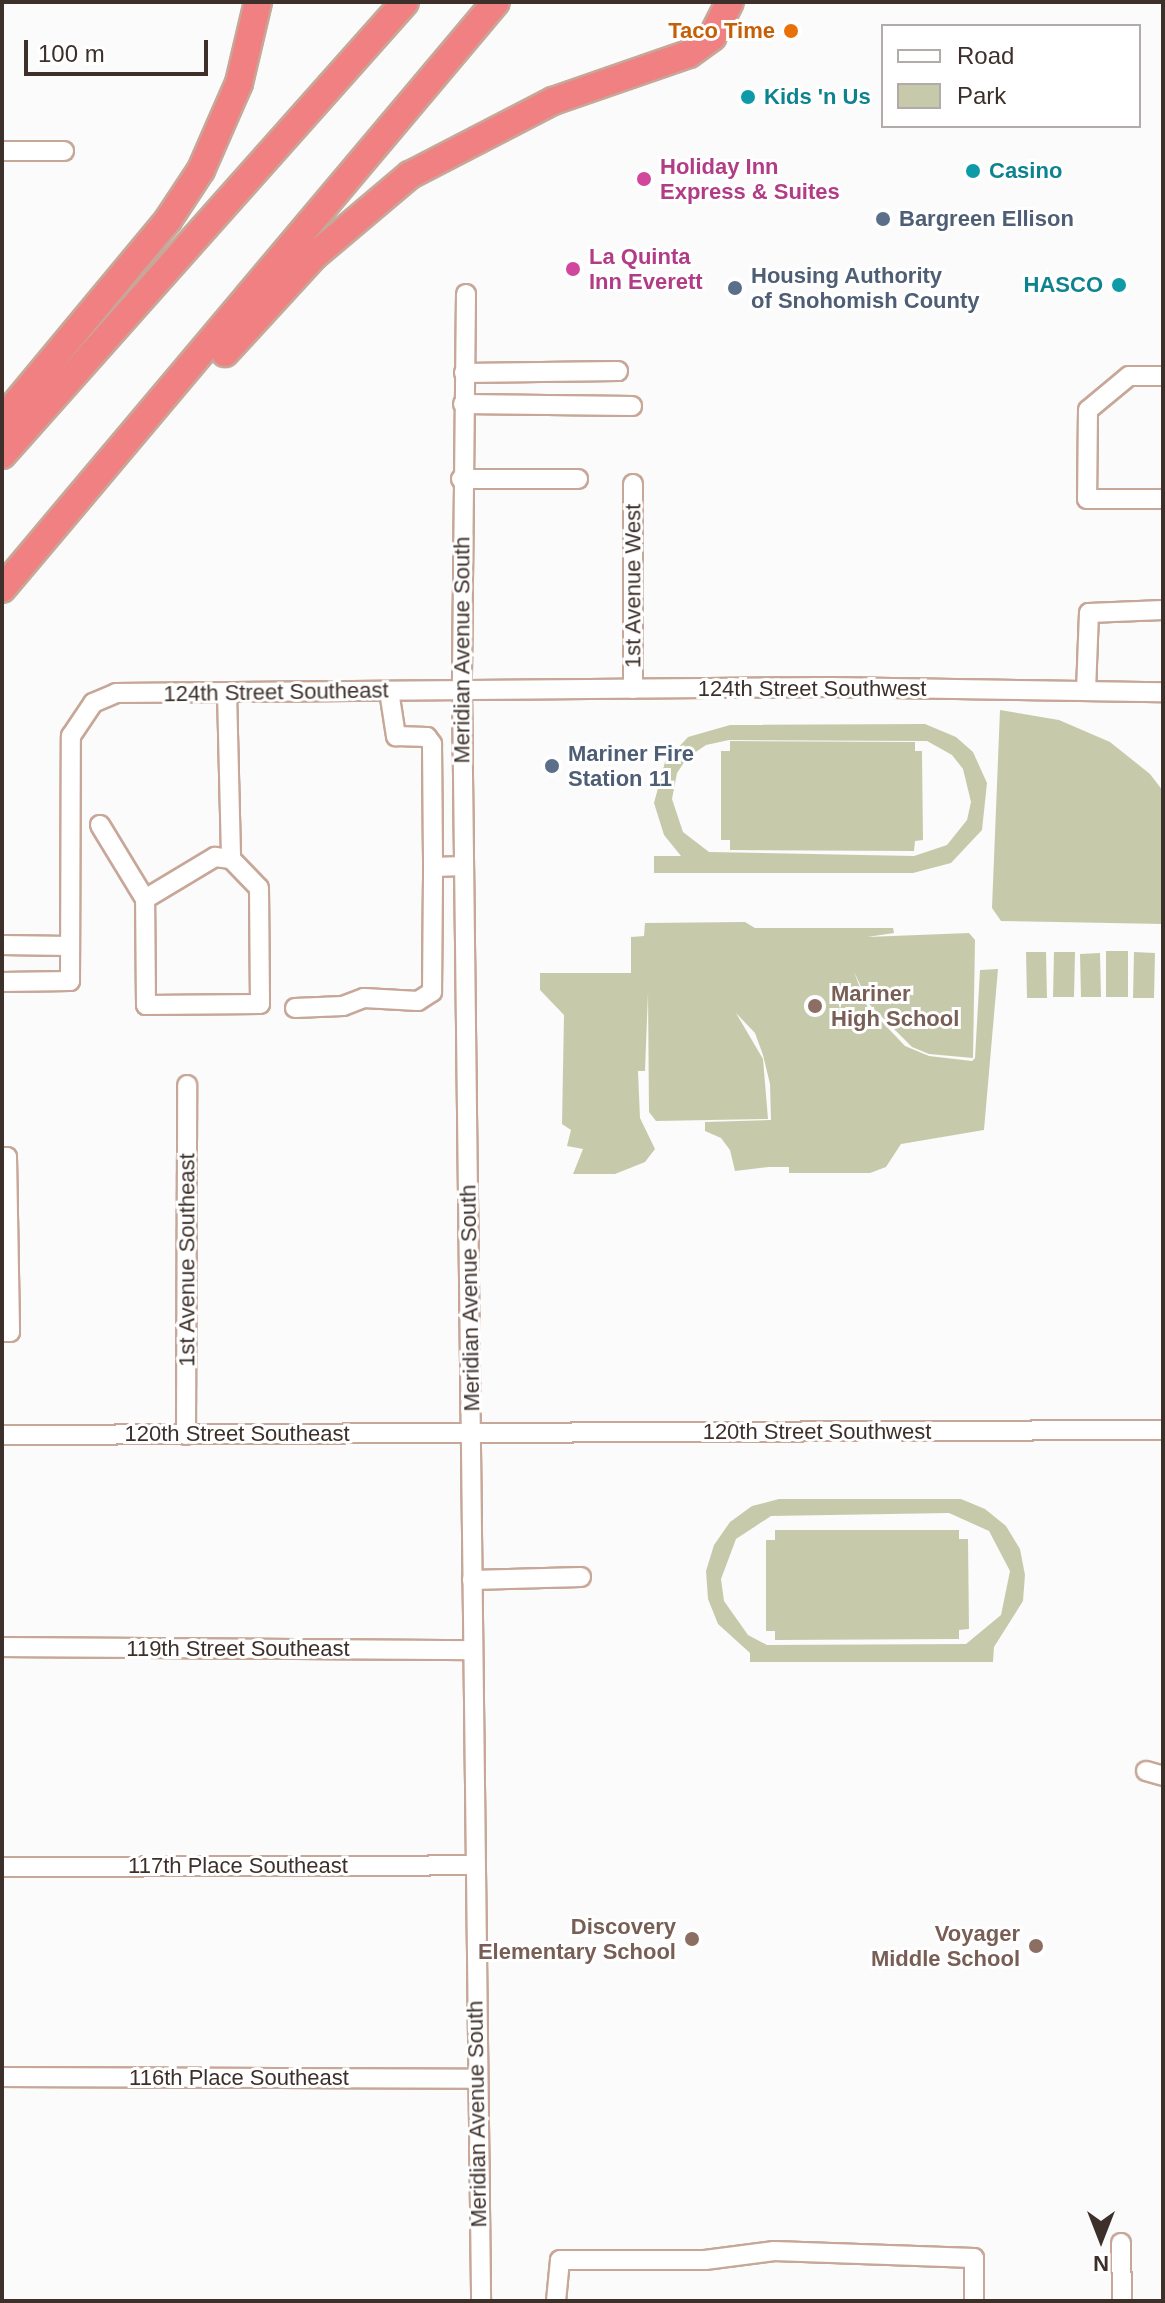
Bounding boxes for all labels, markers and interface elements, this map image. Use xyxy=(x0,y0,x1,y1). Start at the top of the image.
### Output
place label: Taco Time xyxy=(668,18,775,44)
marker: Taco Time xyxy=(782,22,800,40)
scale bar xyxy=(28,24,212,74)
legend xyxy=(881,24,1141,128)
text: 100 m xyxy=(38,40,105,67)
text: Road xyxy=(957,42,1014,69)
text: Park xyxy=(957,82,1006,109)
place label: Kids 'n Us xyxy=(764,84,871,110)
marker: Kids 'n Us xyxy=(739,88,757,106)
place label: Holiday Inn Express & Suites xyxy=(660,153,840,204)
place label: Casino xyxy=(989,158,1062,184)
marker: Casino xyxy=(964,162,982,180)
marker: Holiday Inn Express & Suites xyxy=(635,170,653,188)
place label: Bargreen Ellison xyxy=(899,206,1074,232)
marker: Bargreen Ellison xyxy=(874,210,892,228)
place label: La Quinta Inn Everett xyxy=(589,243,703,294)
marker: La Quinta Inn Everett xyxy=(564,260,582,278)
place label: Housing Authority of Snohomish County xyxy=(751,262,980,314)
place label: HASCO xyxy=(1024,272,1103,298)
marker: HASCO xyxy=(1110,276,1128,294)
marker: Housing Authority of Snohomish County xyxy=(726,279,744,297)
street label: 1st Avenue West xyxy=(620,503,646,669)
street label: Meridian Avenue South xyxy=(449,536,475,764)
street label: 124th Street Southwest xyxy=(698,676,926,702)
street label: 124th Street Southeast xyxy=(163,677,389,707)
place label: Mariner Fire Station 11 xyxy=(568,740,694,792)
marker: Mariner Fire Station 11 xyxy=(543,757,561,775)
place label: Mariner High School xyxy=(831,980,959,1032)
marker: Mariner High School xyxy=(806,997,824,1015)
street label: 1st Avenue Southeast xyxy=(174,1153,200,1367)
street label: Meridian Avenue South xyxy=(455,1184,485,1412)
street label: 120th Street Southwest xyxy=(703,1419,931,1445)
street label: 120th Street Southeast xyxy=(124,1421,350,1447)
street label: 119th Street Southeast xyxy=(126,1636,350,1662)
street label: 117th Place Southeast xyxy=(128,1853,348,1879)
place label: Discovery Elementary School xyxy=(478,1913,676,1964)
place label: Voyager Middle School xyxy=(871,1920,1020,1972)
marker: Discovery Elementary School xyxy=(683,1930,701,1948)
marker: Voyager Middle School xyxy=(1027,1937,1045,1955)
street label: Meridian Avenue South xyxy=(462,2000,492,2228)
street label: 116th Place Southeast xyxy=(129,2065,349,2091)
north arrow xyxy=(1061,2199,1141,2279)
text: N xyxy=(1093,2251,1109,2276)

